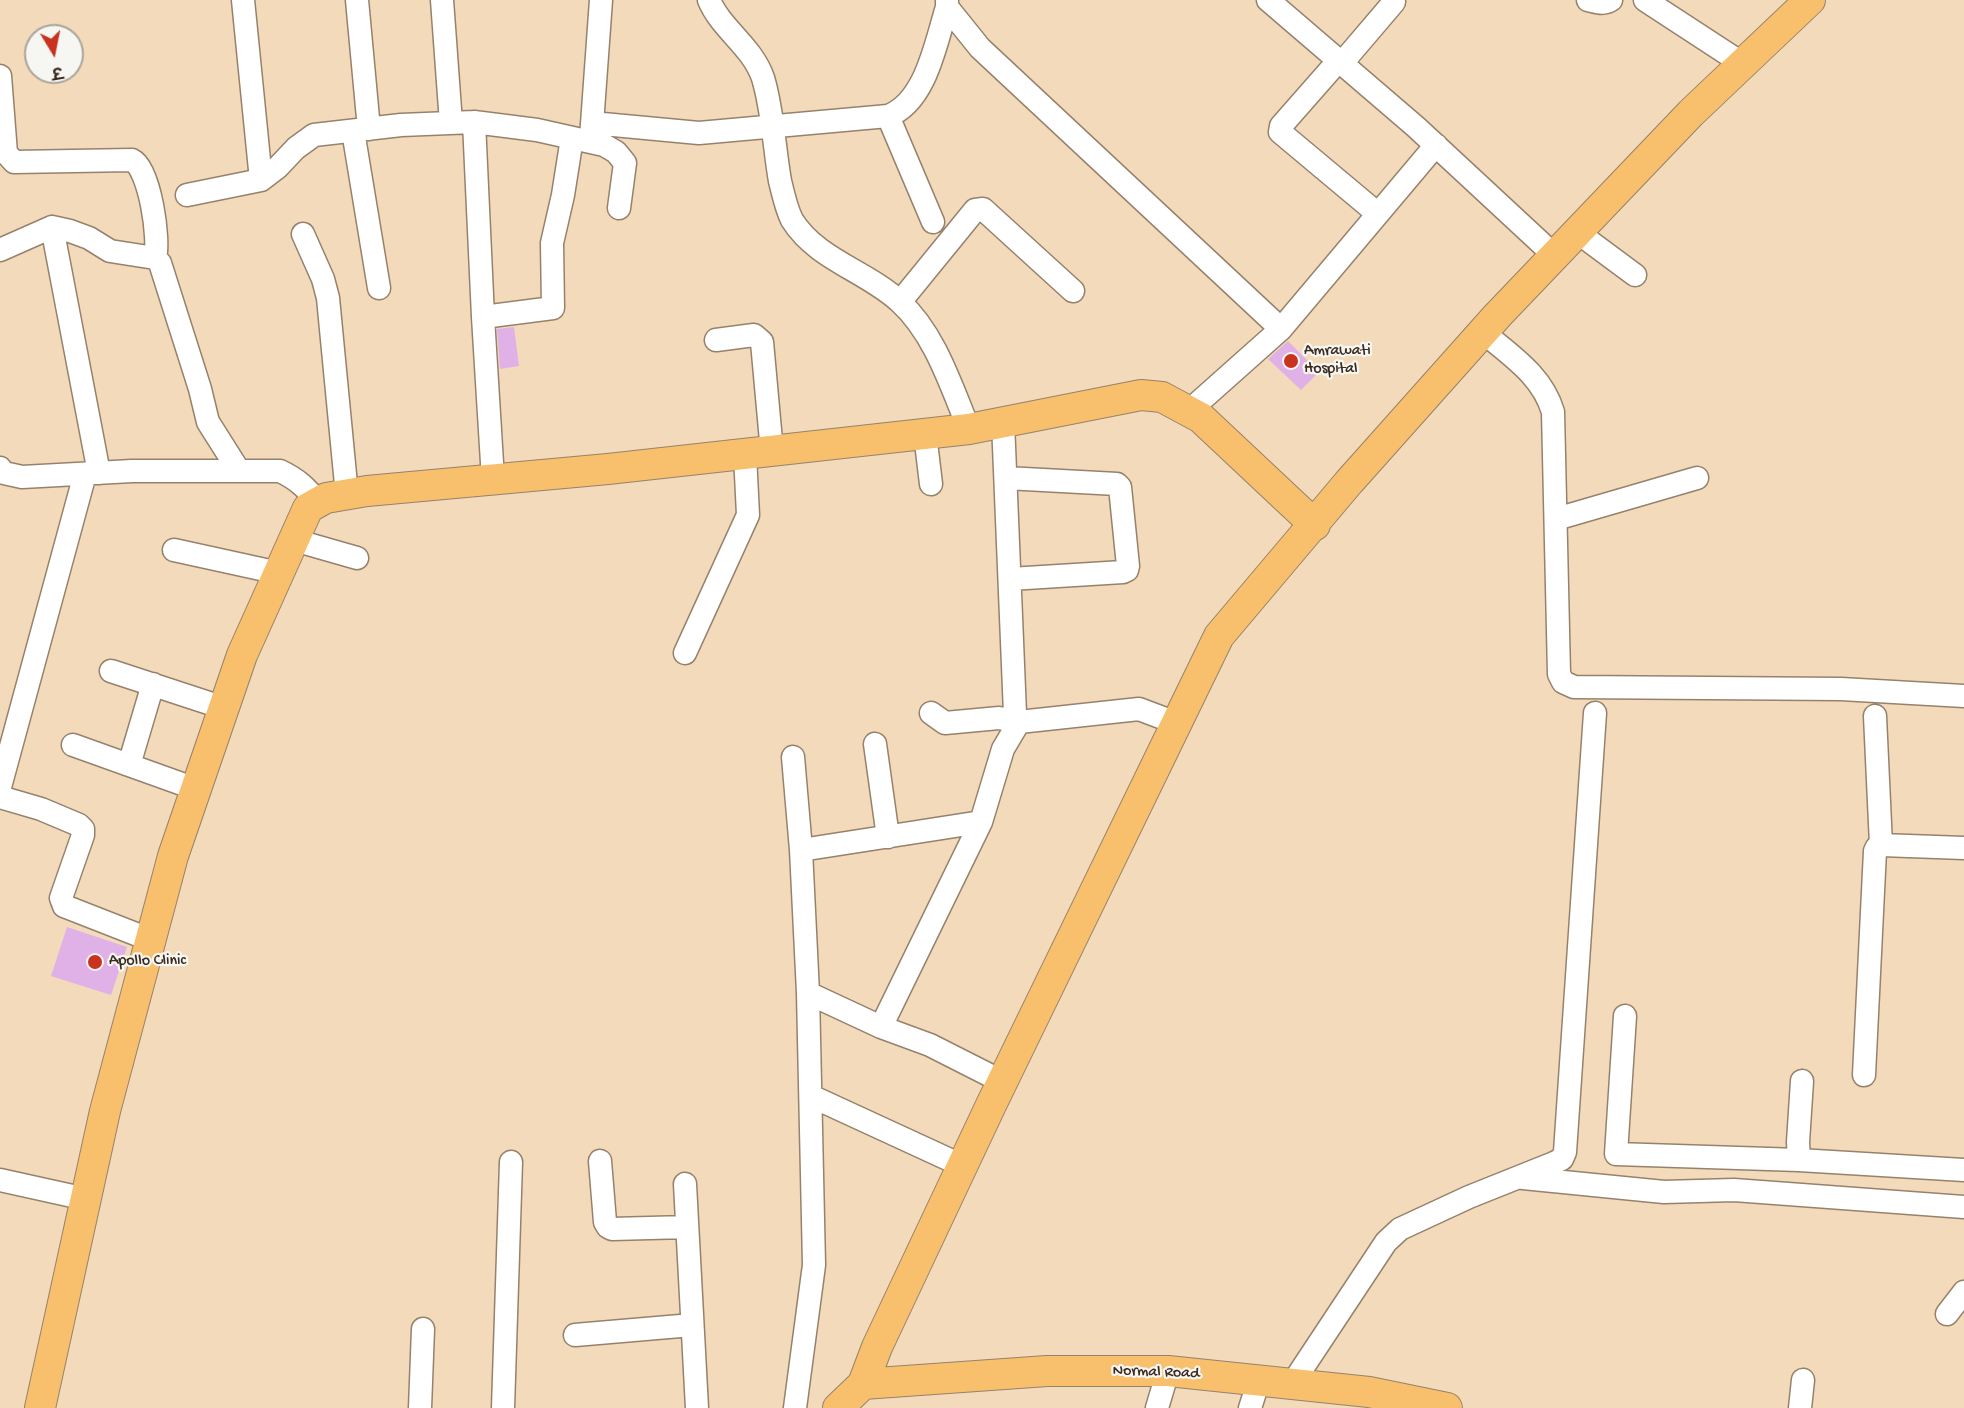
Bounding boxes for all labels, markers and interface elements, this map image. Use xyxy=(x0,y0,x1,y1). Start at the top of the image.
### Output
north arrow xyxy=(24,24,84,84)
text: उ xyxy=(50,60,64,81)
place label: Amrawati Hospital xyxy=(1304,342,1371,380)
marker: Amrawati Hospital xyxy=(1282,352,1300,370)
place label: Apollo Clinic xyxy=(109,952,186,972)
marker: Apollo Clinic xyxy=(86,953,104,971)
street label: Normal Road xyxy=(1112,1362,1200,1384)

